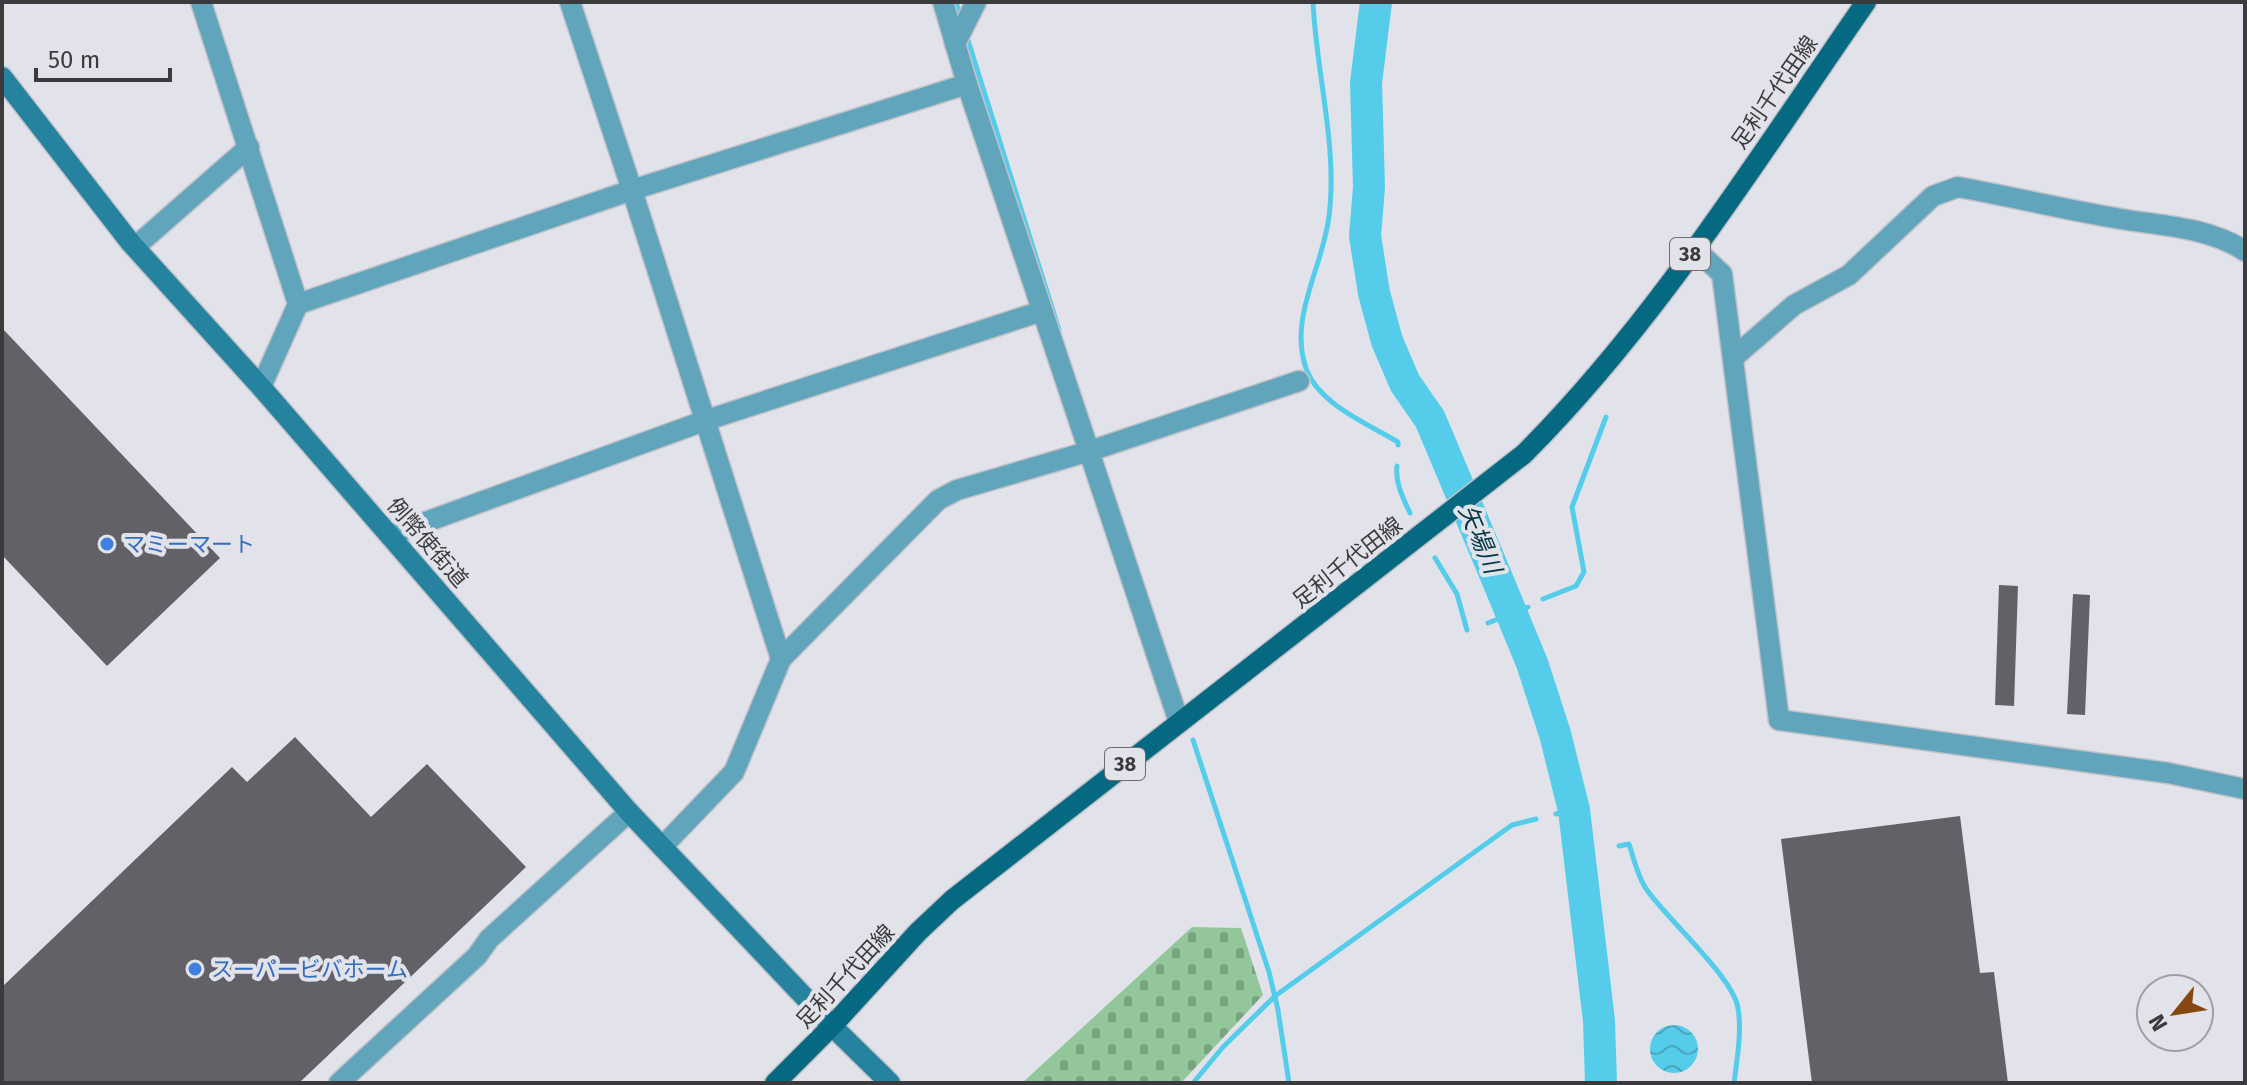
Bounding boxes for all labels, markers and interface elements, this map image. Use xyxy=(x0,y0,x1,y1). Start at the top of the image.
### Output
street label: 足利千代田線 xyxy=(1725,30,1823,154)
scale bar xyxy=(36,32,170,82)
text: 50 m xyxy=(48,46,100,74)
road number: 38 xyxy=(1670,238,1710,270)
street label: 例幣使街道 xyxy=(381,492,474,593)
water label: 矢場川 xyxy=(1453,500,1508,580)
street label: 足利千代田線 xyxy=(1287,511,1408,614)
place label: マミーマート xyxy=(123,531,255,558)
marker: マミーマート xyxy=(98,535,116,553)
road number: 38 xyxy=(1105,748,1145,780)
street label: 足利千代田線 xyxy=(790,919,900,1034)
place label: スーパービバホーム xyxy=(211,956,408,983)
marker: スーパービバホーム xyxy=(186,960,204,978)
north arrow xyxy=(2135,973,2215,1053)
text: N xyxy=(2143,1010,2173,1036)

